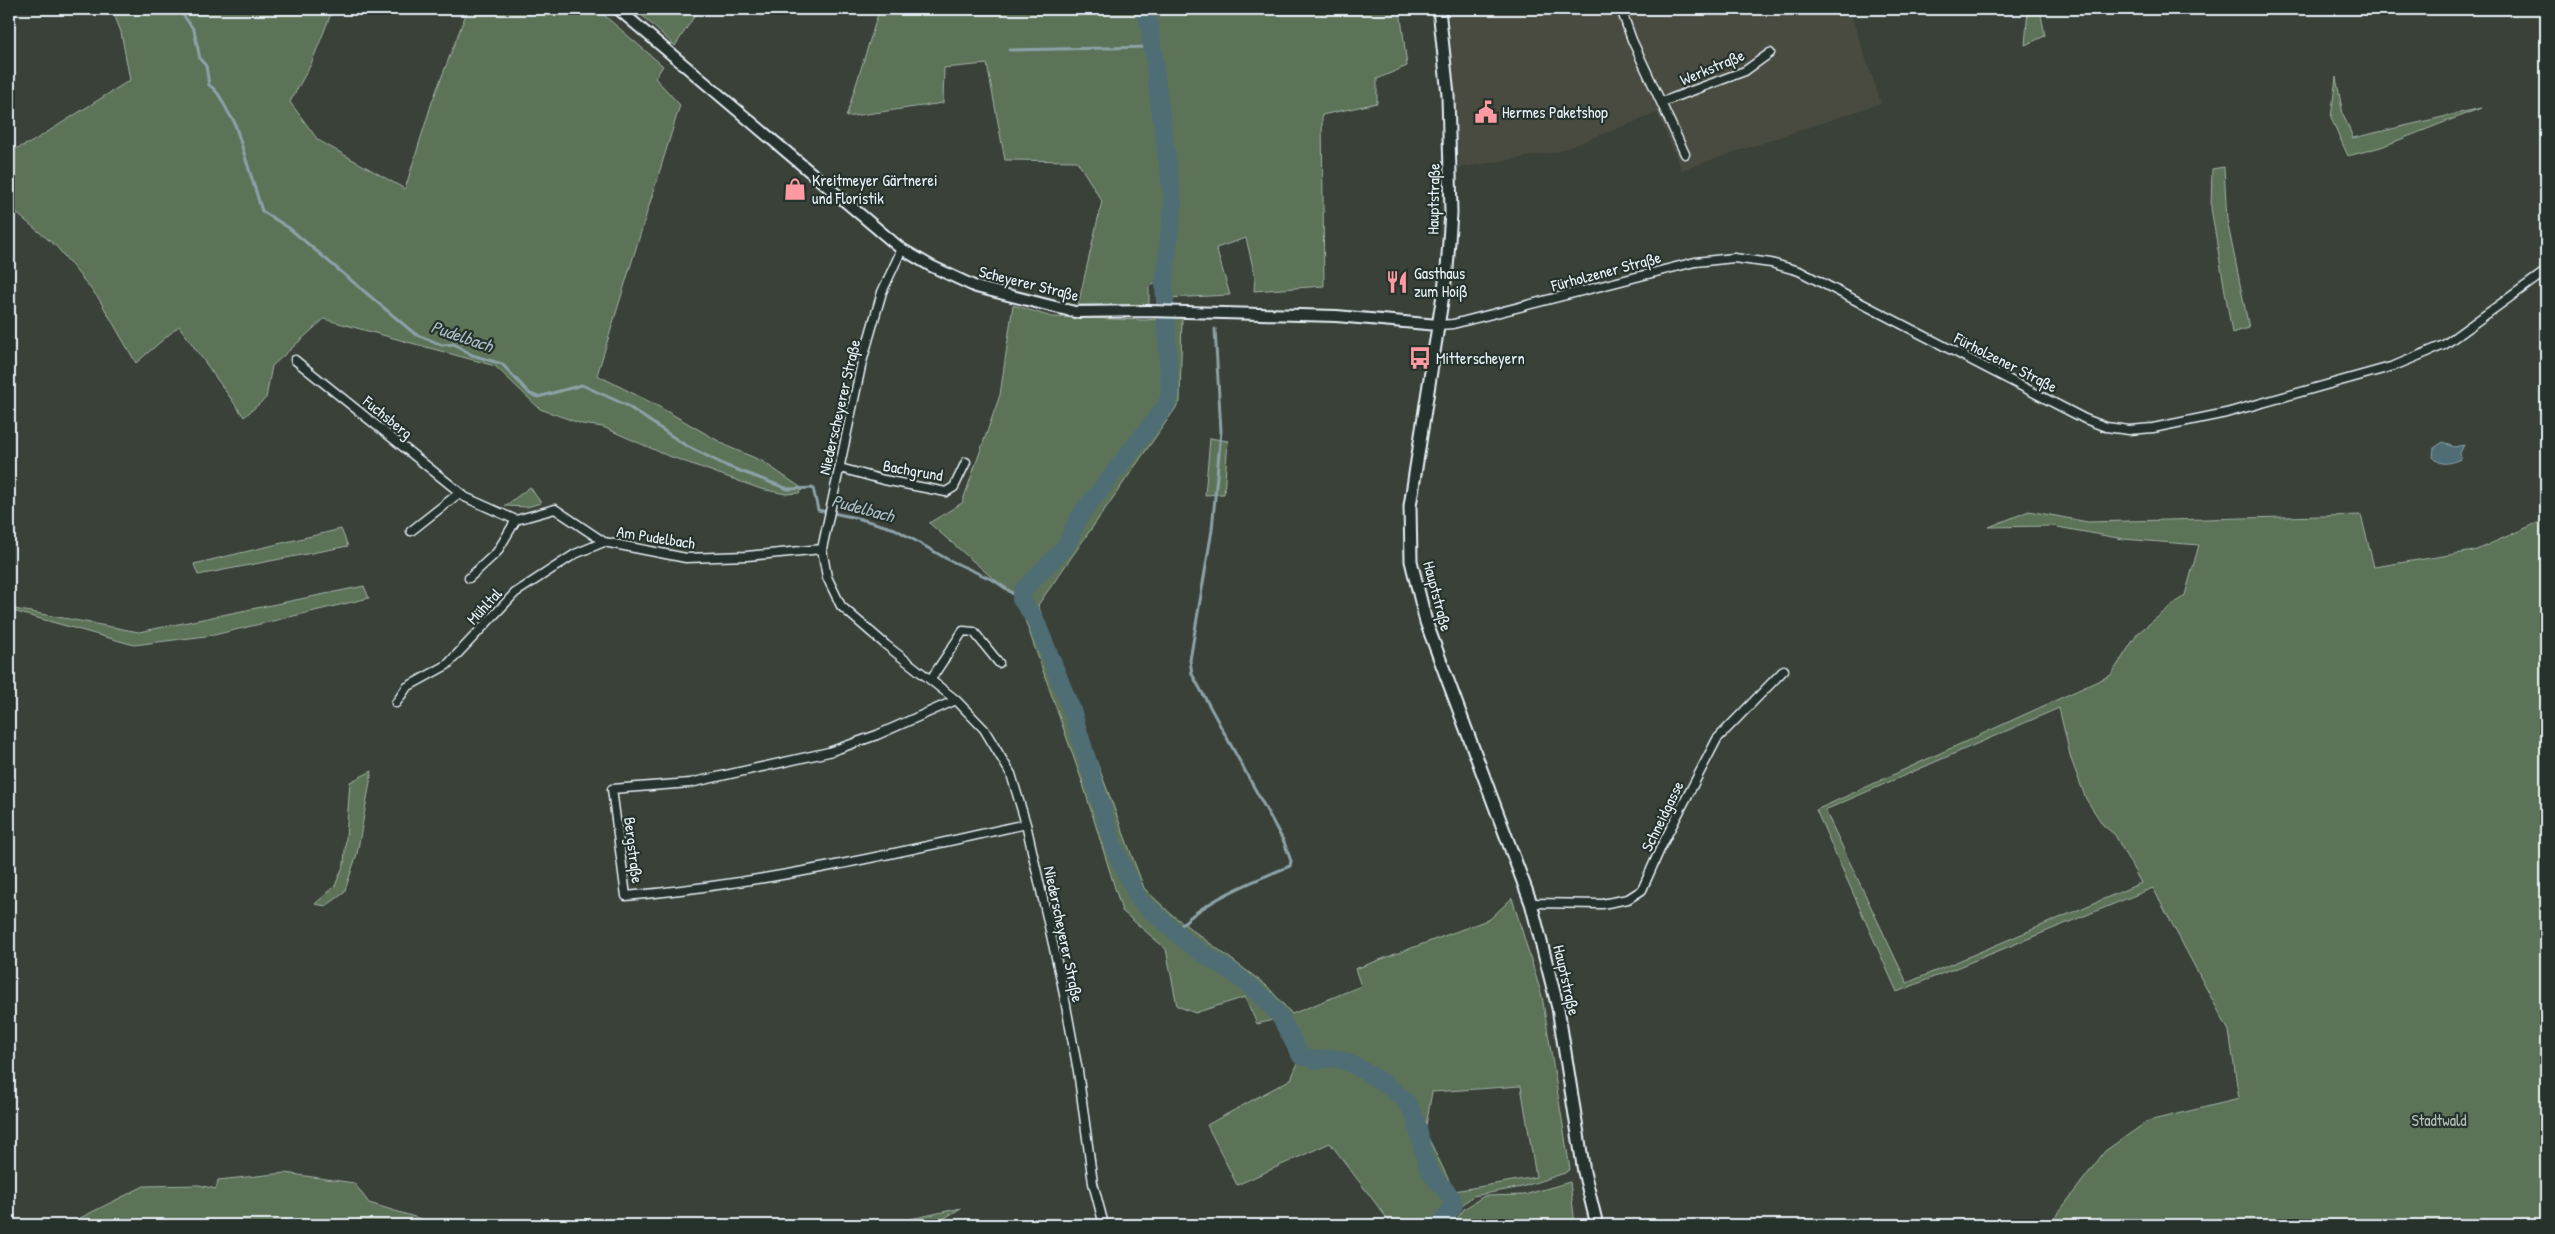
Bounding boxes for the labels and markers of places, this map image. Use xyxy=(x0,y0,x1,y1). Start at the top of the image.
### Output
public building icon: Hermes Paketshop xyxy=(1473,99,1499,125)
place label: Hermes Paketshop xyxy=(1502,101,1608,123)
place label: Kreitmeyer Gärtnerei und Floristik xyxy=(812,169,938,209)
shop icon: Kreitmeyer Gärtnerei und Floristik xyxy=(782,176,808,202)
place label: Gasthaus zum Hoiß xyxy=(1414,262,1468,302)
restaurant icon: Gasthaus zum Hoiß xyxy=(1384,269,1410,295)
bus stop icon: Mitterscheyern xyxy=(1407,345,1433,371)
place label: Mitterscheyern xyxy=(1436,347,1525,369)

